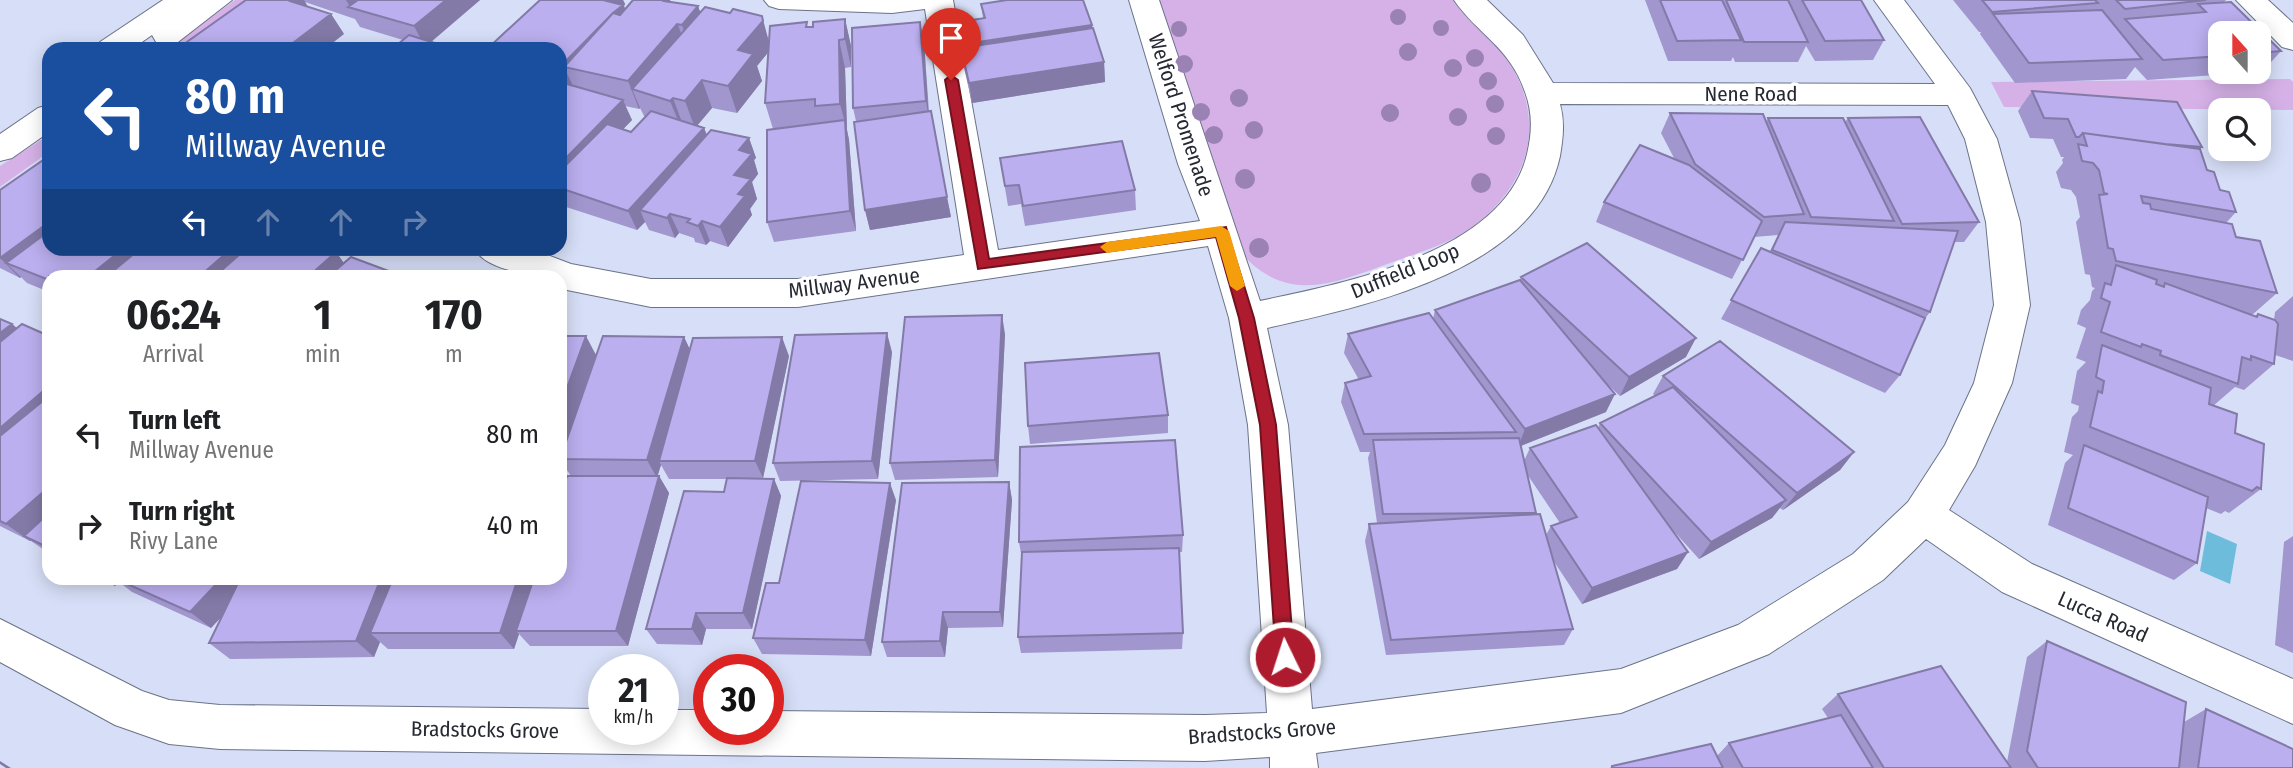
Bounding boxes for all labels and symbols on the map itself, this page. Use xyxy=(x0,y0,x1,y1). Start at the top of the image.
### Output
pin xyxy=(921,8,981,80)
north arrow xyxy=(2208,21,2272,84)
street label: Welford Promenade xyxy=(1142,30,1220,200)
street label: Nene Road xyxy=(1704,81,1798,107)
street label: Duffield Loop xyxy=(1347,237,1463,305)
street label: Millway Avenue xyxy=(787,262,921,304)
street label: Lucca Road xyxy=(2054,586,2152,648)
position arrow xyxy=(1248,620,1322,694)
speed limit sign: 30 xyxy=(693,654,784,745)
street label: Bradstocks Grove xyxy=(1187,714,1337,750)
street label: Bradstocks Grove xyxy=(411,716,559,744)

